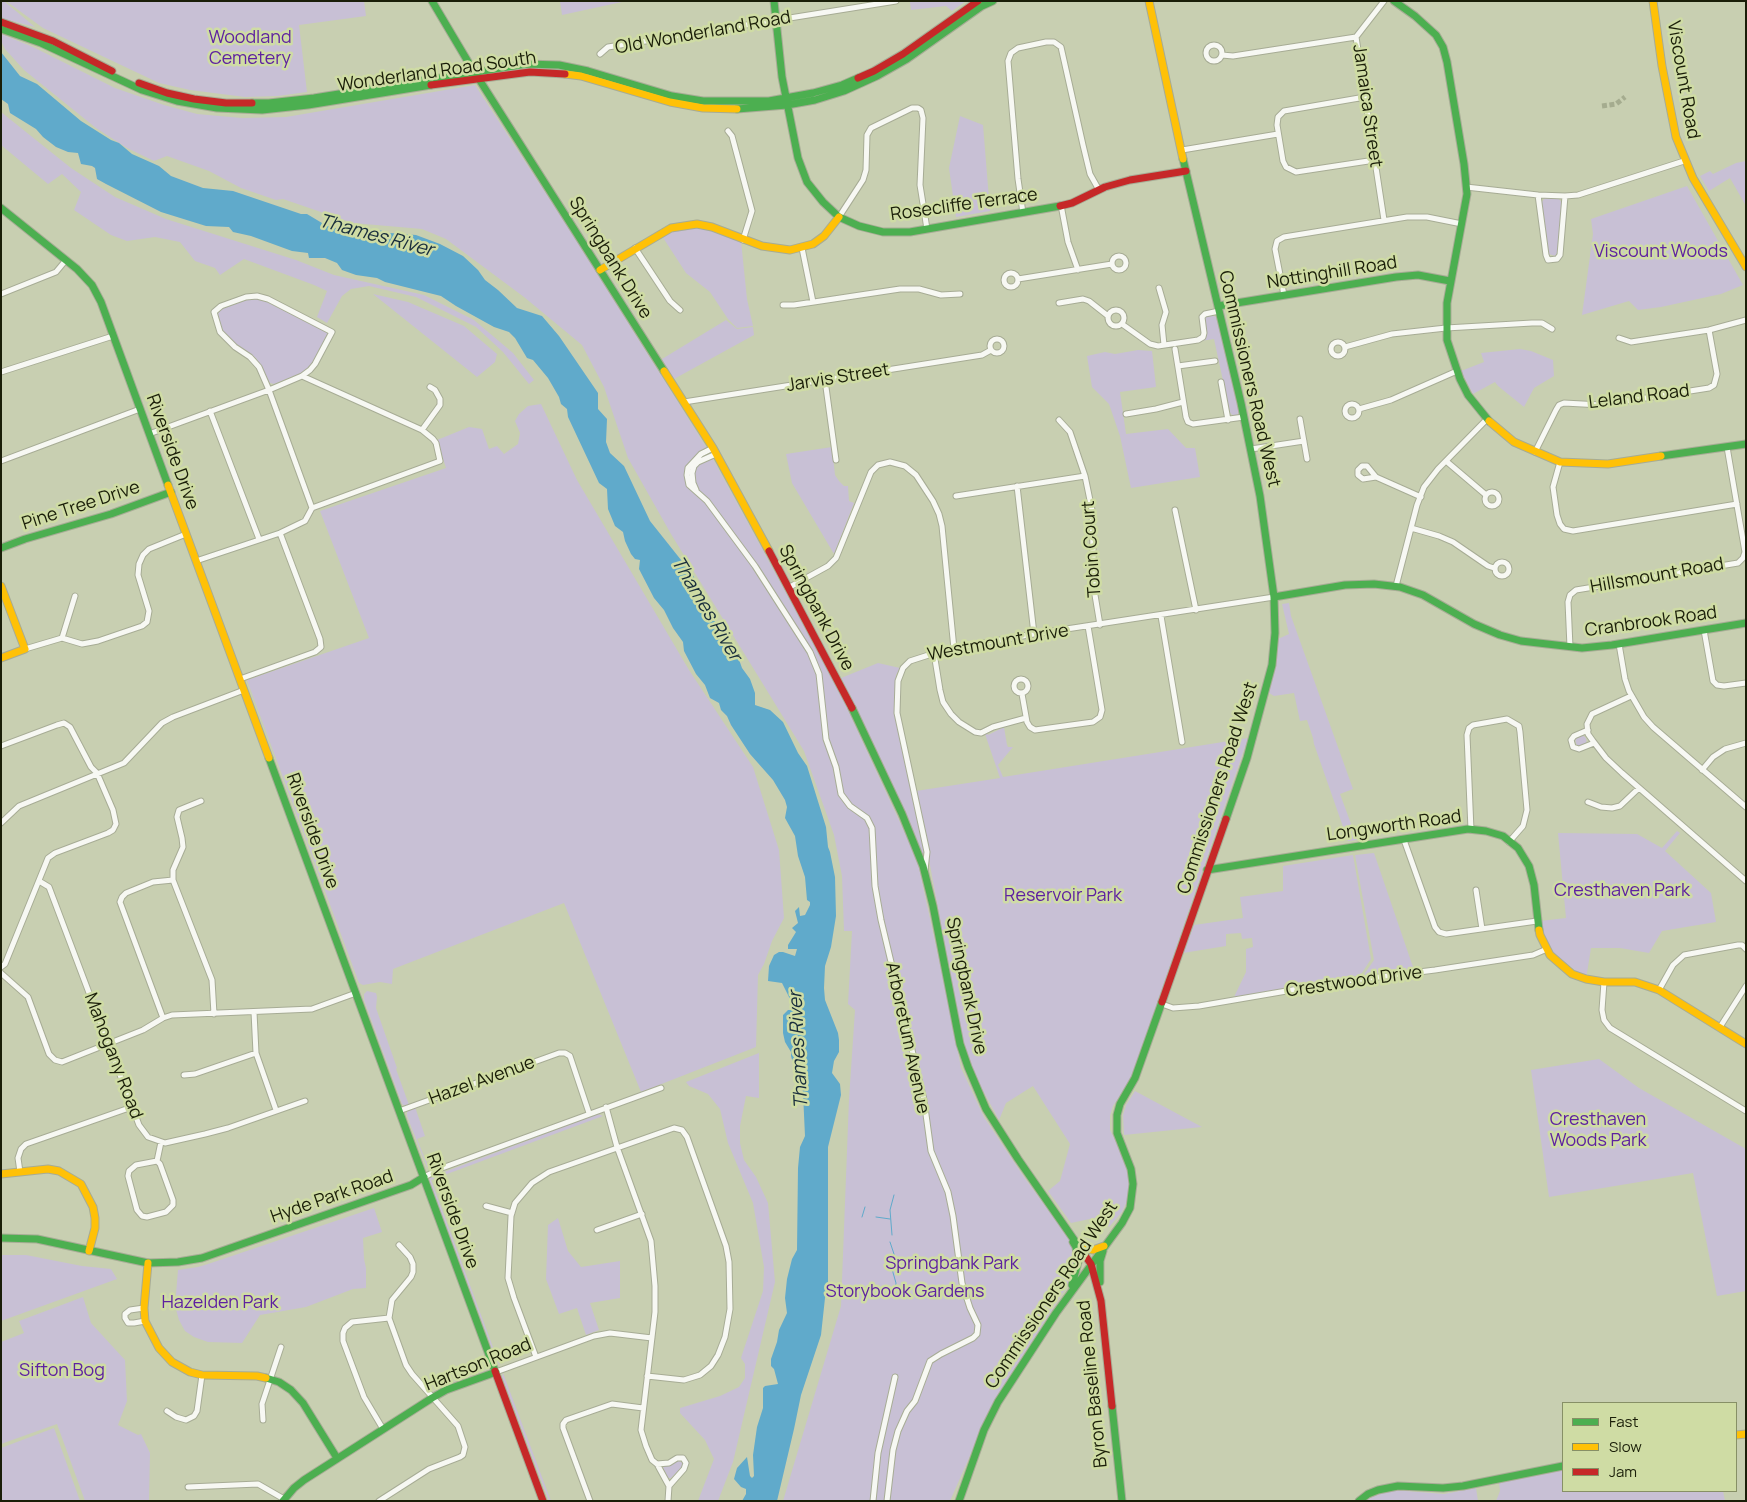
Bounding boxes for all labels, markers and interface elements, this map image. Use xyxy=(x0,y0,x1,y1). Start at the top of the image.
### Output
street label: Old Wonderland Road xyxy=(613,7,793,59)
street label: Viscount Road xyxy=(1662,19,1704,141)
park label: Woodland Cemetery xyxy=(208,27,292,70)
street label: Jamaica Street xyxy=(1348,43,1386,169)
street label: Wonderland Road South xyxy=(336,47,538,97)
street label: Rosecliffe Terrace xyxy=(889,184,1039,226)
street label: Springbank Drive xyxy=(564,193,656,323)
water label: Thames River xyxy=(316,210,436,262)
park label: Viscount Woods xyxy=(1594,241,1728,263)
street label: Nottinghill Road xyxy=(1265,252,1399,294)
street label: Commissioners Road West xyxy=(1214,269,1284,489)
street label: Jarvis Street xyxy=(785,359,891,397)
street label: Leland Road xyxy=(1587,380,1691,414)
street label: Riverside Drive xyxy=(141,391,203,513)
street label: Pine Tree Drive xyxy=(19,477,143,535)
street label: Tobin Court xyxy=(1078,500,1106,598)
street label: Springbank Drive xyxy=(774,541,858,675)
water label: Thames River xyxy=(666,553,746,665)
street label: Hillsmount Road xyxy=(1589,554,1725,598)
street label: Cranbrook Road xyxy=(1584,602,1718,642)
street label: Westmount Drive xyxy=(926,620,1070,666)
street label: Commissioners Road West xyxy=(1173,679,1263,897)
street label: Riverside Drive xyxy=(281,770,343,892)
street label: Longworth Road xyxy=(1325,806,1463,846)
park label: Cresthaven Park xyxy=(1554,880,1690,902)
park label: Reservoir Park xyxy=(1004,885,1122,907)
street label: Springbank Drive xyxy=(941,915,991,1057)
street label: Arboretum Avenue xyxy=(880,960,934,1116)
street label: Crestwood Drive xyxy=(1284,962,1424,1002)
street label: Mahogany Road xyxy=(79,990,147,1122)
water label: Thames River xyxy=(785,991,813,1109)
street label: Hazel Avenue xyxy=(426,1052,538,1110)
park label: Cresthaven Woods Park xyxy=(1550,1109,1646,1152)
street label: Riverside Drive xyxy=(421,1150,483,1272)
street label: Hyde Park Road xyxy=(268,1166,396,1228)
street label: Commissioners Road West xyxy=(981,1197,1123,1393)
park label: Springbank Park xyxy=(885,1253,1019,1275)
park label: Storybook Gardens xyxy=(826,1281,984,1303)
park label: Hazelden Park xyxy=(162,1292,278,1314)
street label: Byron Baseline Road xyxy=(1073,1299,1113,1469)
street label: Hartson Road xyxy=(422,1334,534,1396)
park label: Sifton Bog xyxy=(19,1360,105,1382)
legend xyxy=(1562,1402,1737,1492)
text: Fast xyxy=(1609,1411,1638,1432)
text: Slow xyxy=(1609,1436,1642,1457)
text: Jam xyxy=(1609,1461,1637,1482)

